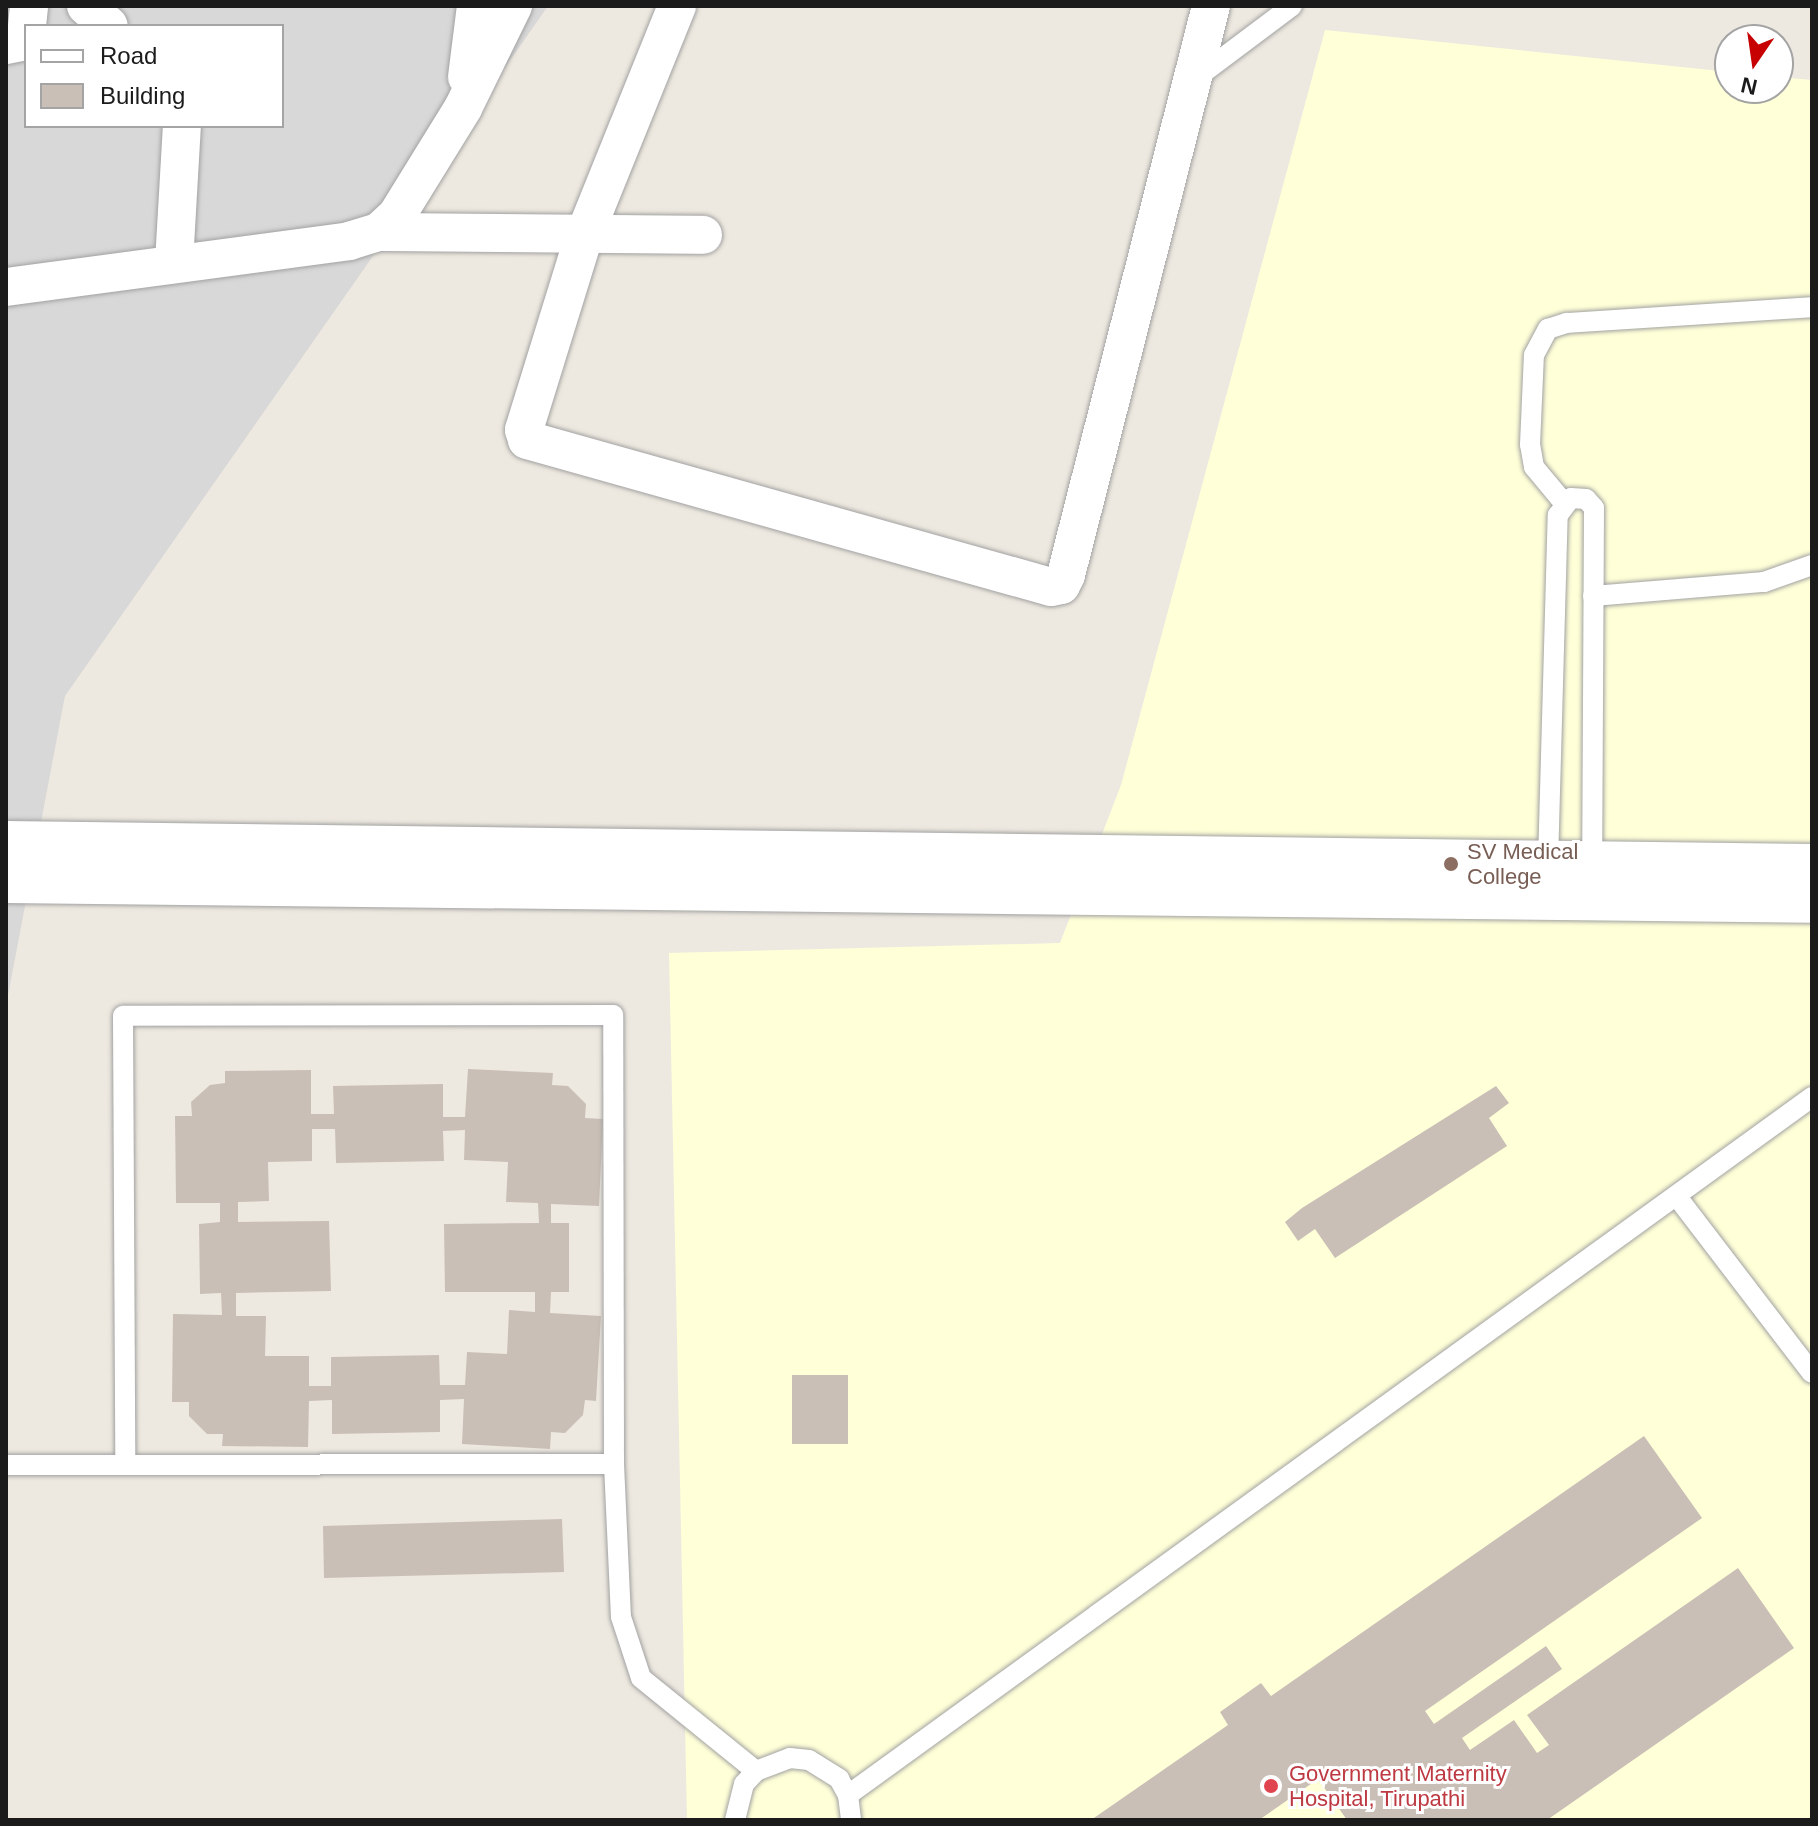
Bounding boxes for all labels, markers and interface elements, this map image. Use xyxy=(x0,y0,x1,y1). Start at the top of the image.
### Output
legend xyxy=(24,24,284,128)
north arrow xyxy=(1714,24,1794,104)
text: Road xyxy=(100,42,157,69)
text: N xyxy=(1738,72,1759,100)
text: Building xyxy=(100,82,185,109)
place label: SV Medical College xyxy=(1467,838,1578,890)
marker: SV Medical College xyxy=(1442,855,1460,873)
place label: Government Maternity Hospital, Tirupathi xyxy=(1289,1760,1507,1812)
marker: Government Maternity Hospital, Tirupathi xyxy=(1260,1775,1282,1797)

